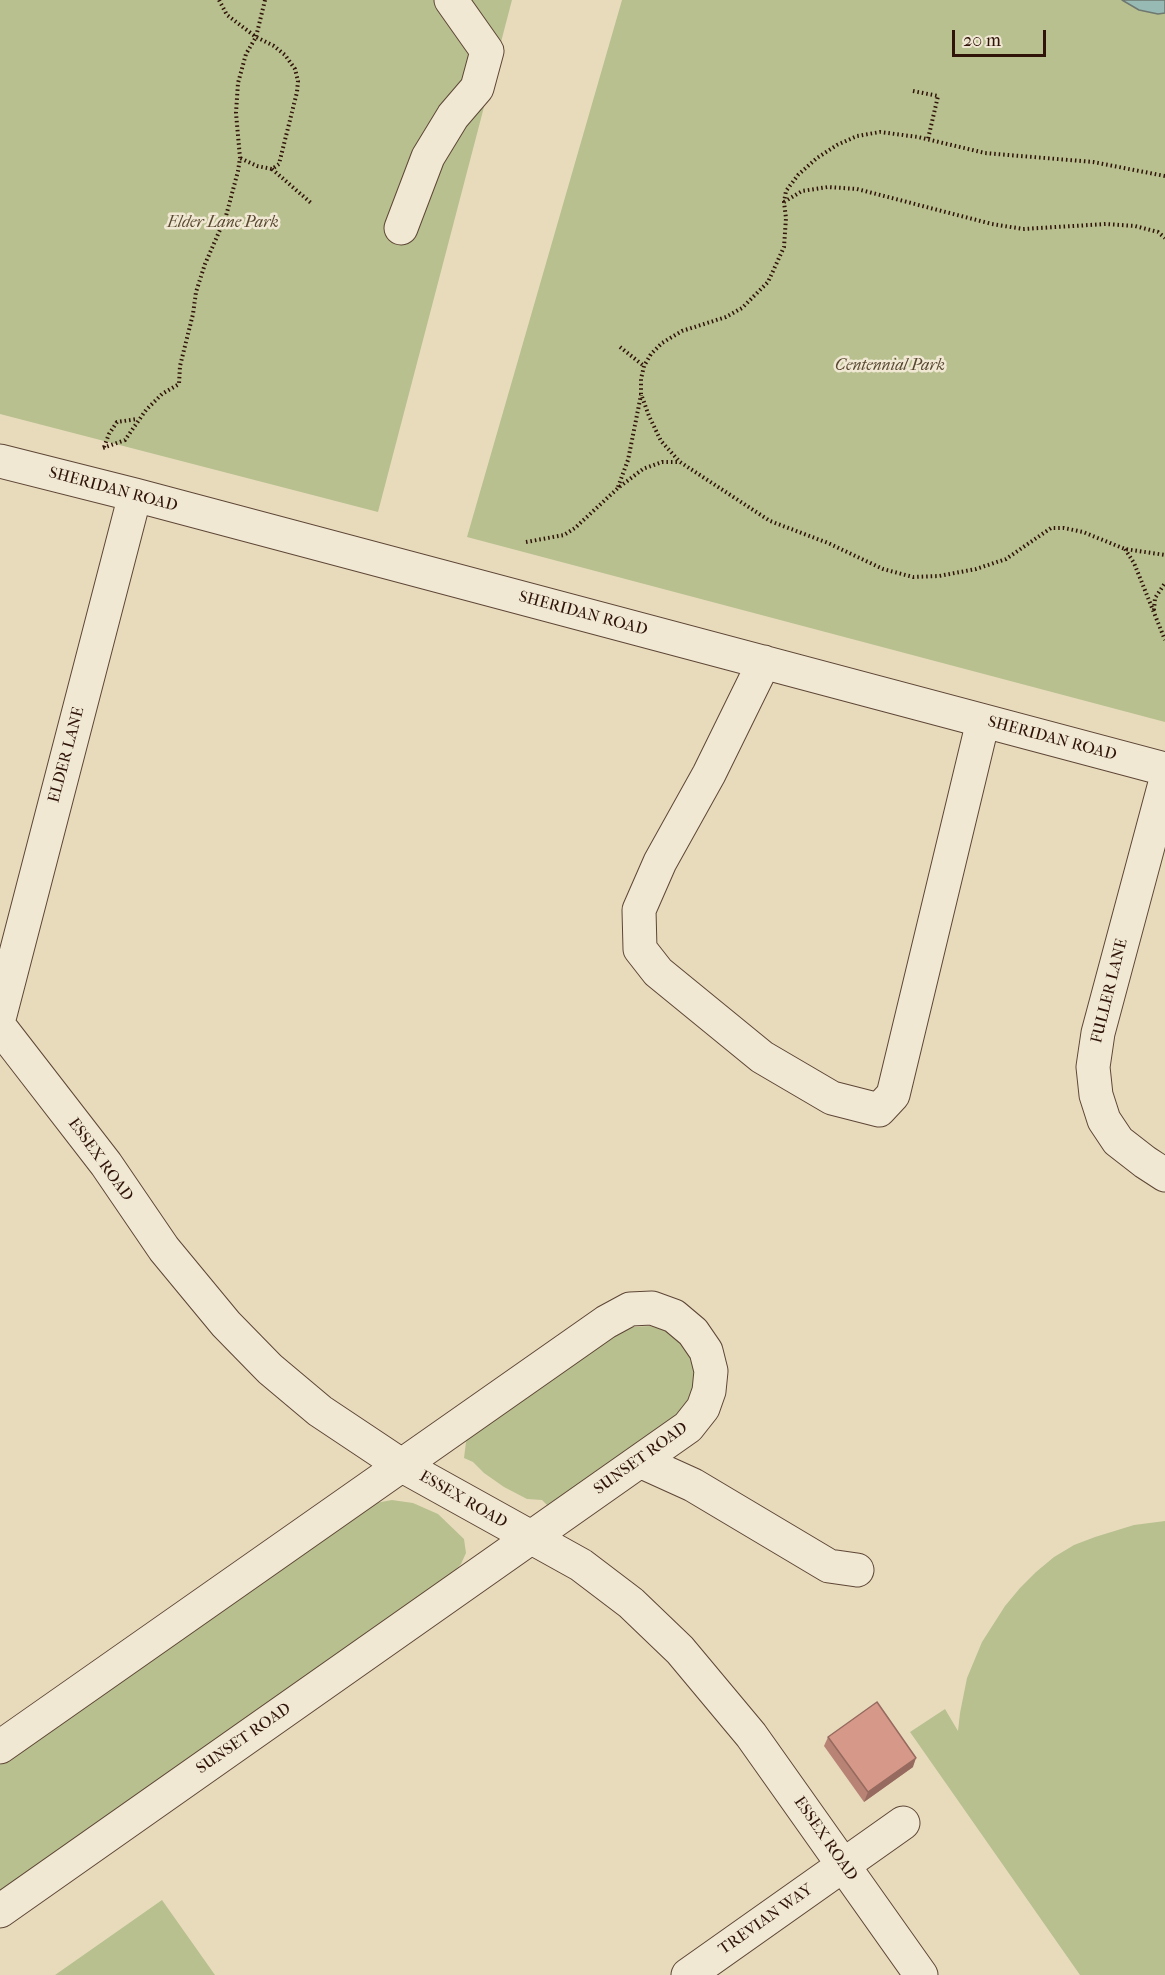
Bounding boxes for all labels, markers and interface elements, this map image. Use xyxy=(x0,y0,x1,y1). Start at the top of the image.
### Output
scale bar xyxy=(955,18,1050,56)
text: 20 m xyxy=(963,30,1001,51)
park label: Elder Lane Park xyxy=(167,213,279,233)
park label: Centennial Park xyxy=(835,356,945,376)
street label: SHERIDAN ROAD xyxy=(47,464,179,516)
street label: SHERIDAN ROAD xyxy=(517,588,649,640)
street label: ELDER LANE xyxy=(45,705,89,805)
street label: SHERIDAN ROAD xyxy=(986,713,1118,765)
street label: FULLER LANE xyxy=(1088,937,1132,1045)
street label: ESSEX ROAD xyxy=(63,1115,137,1205)
street label: SUNSET ROAD xyxy=(590,1419,692,1499)
street label: ESSEX ROAD xyxy=(416,1467,510,1533)
street label: SUNSET ROAD xyxy=(193,1699,295,1779)
street label: ESSEX ROAD xyxy=(789,1793,861,1885)
street label: TREVIAN WAY xyxy=(715,1881,817,1959)

